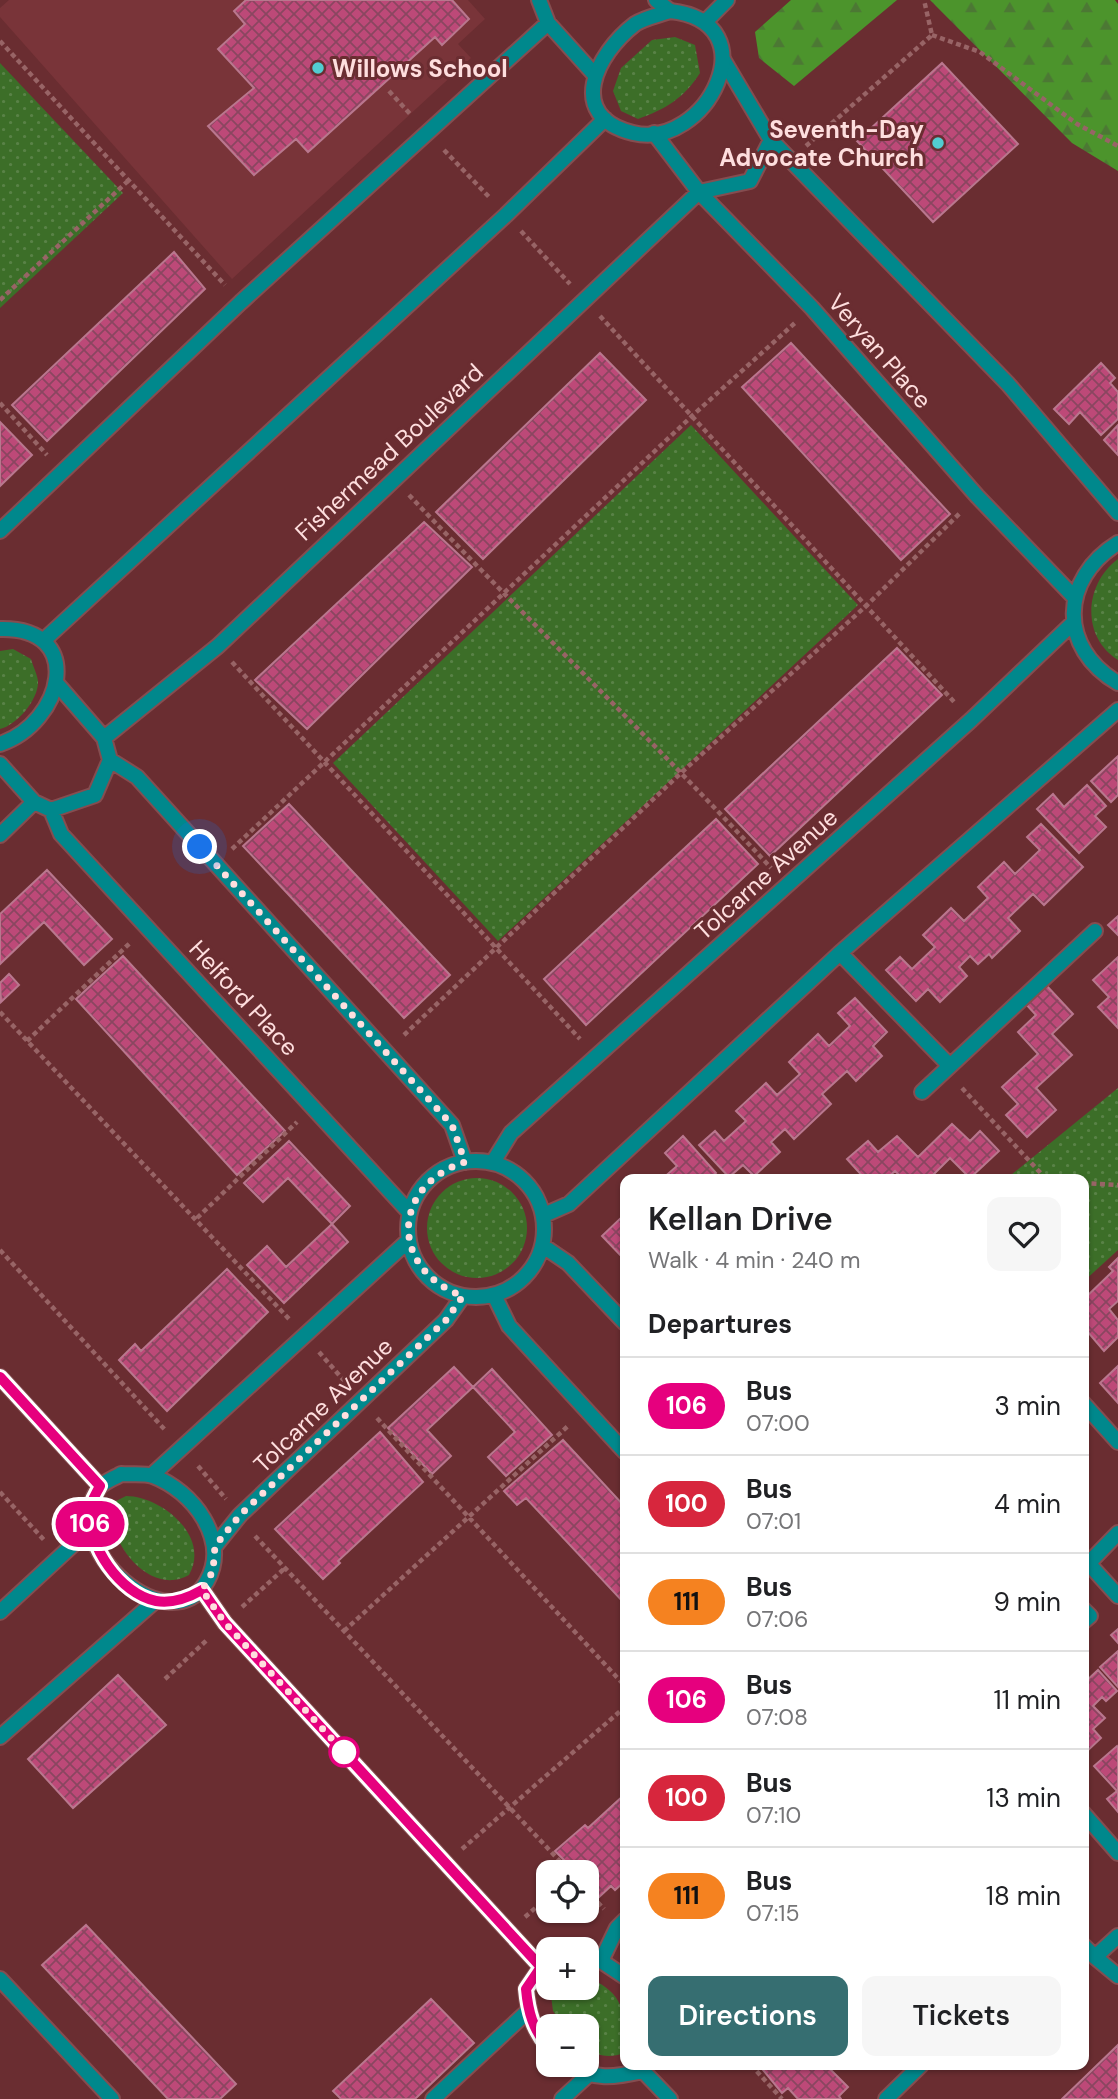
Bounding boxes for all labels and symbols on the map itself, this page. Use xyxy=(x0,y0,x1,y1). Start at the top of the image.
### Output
place label: Willows School xyxy=(332,53,508,84)
marker: Willows School xyxy=(310,60,326,76)
place label: Seventh-Day Advocate Church xyxy=(719,114,924,173)
marker: Seventh-Day Advocate Church xyxy=(930,135,946,151)
street label: Veryan Place xyxy=(822,287,938,415)
street label: Fishermead Boulevard xyxy=(288,357,490,547)
street label: Tolcarne Avenue xyxy=(688,802,844,946)
your location xyxy=(182,829,217,864)
street label: Helford Place xyxy=(183,934,305,1062)
street label: Tolcarne Avenue xyxy=(247,1331,399,1479)
line badge: 106 xyxy=(50,1501,130,1547)
unlabelled marker xyxy=(329,1737,359,1767)

